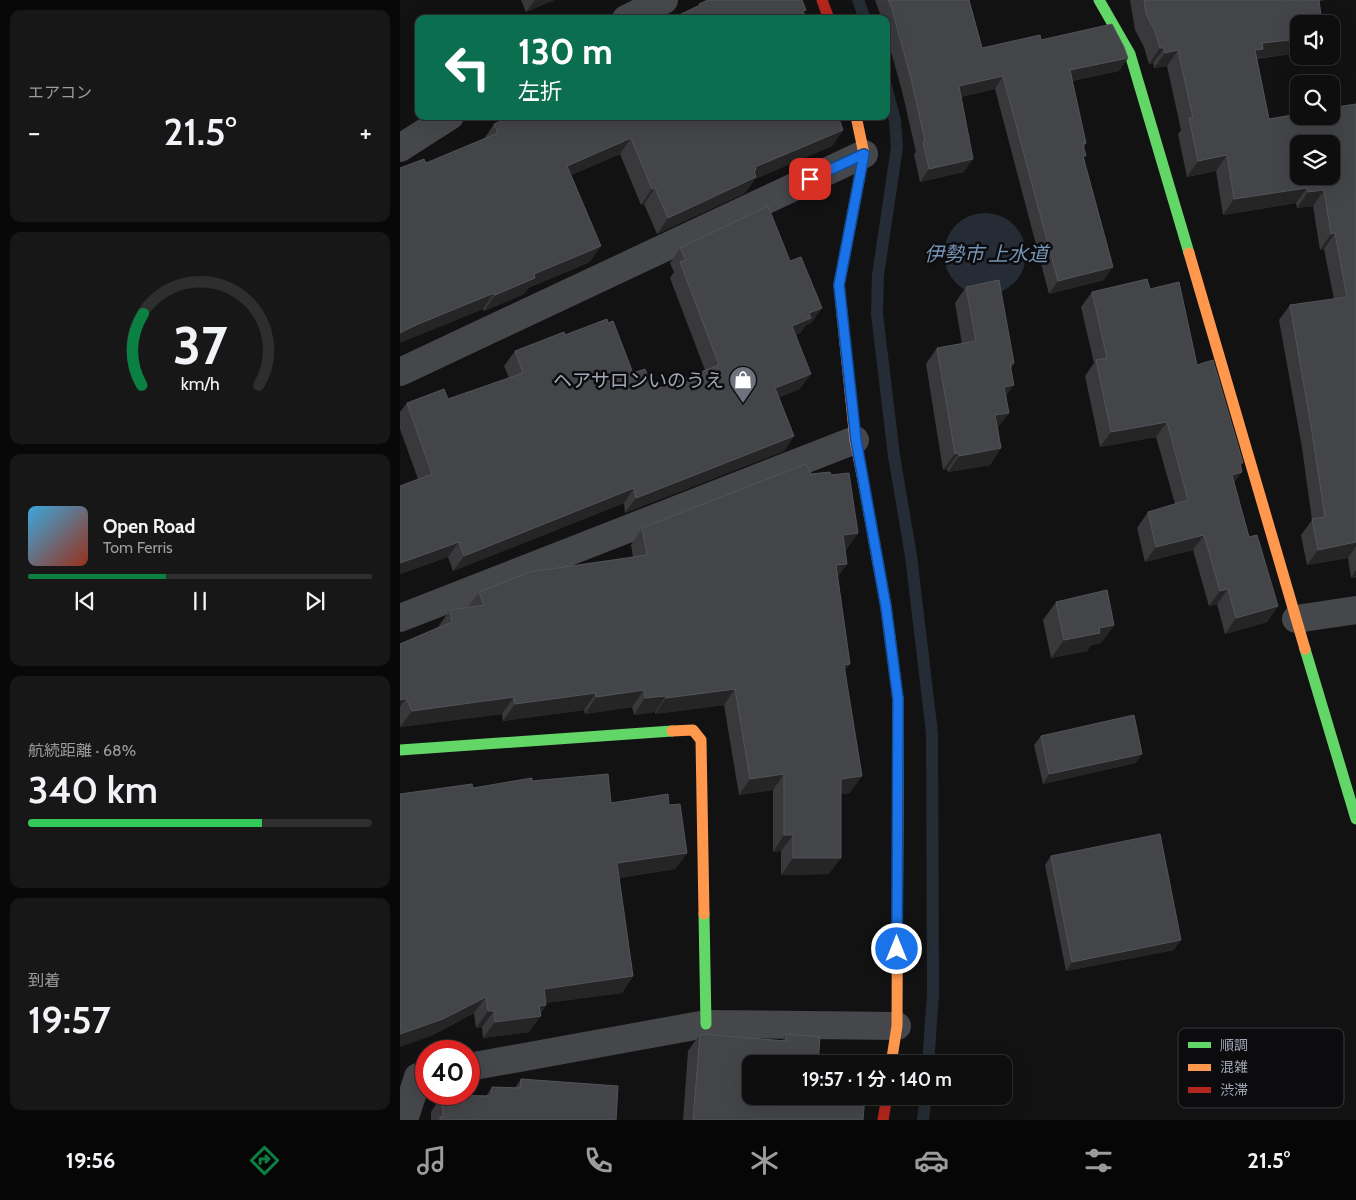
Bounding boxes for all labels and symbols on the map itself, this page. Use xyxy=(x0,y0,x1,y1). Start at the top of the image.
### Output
pin xyxy=(789,158,831,200)
water label: 伊勢市 上水道 xyxy=(924,242,1051,266)
shop icon: ヘアサロンいのうえ xyxy=(728,365,758,404)
place label: ヘアサロンいのうえ xyxy=(553,369,724,392)
position arrow xyxy=(870,922,922,974)
legend xyxy=(1178,1028,1344,1108)
text: 順調 xyxy=(1220,1036,1248,1054)
speed limit sign: 40 xyxy=(415,1040,480,1105)
text: 混雑 xyxy=(1220,1058,1248,1076)
text: 渋滞 xyxy=(1220,1081,1248,1099)

